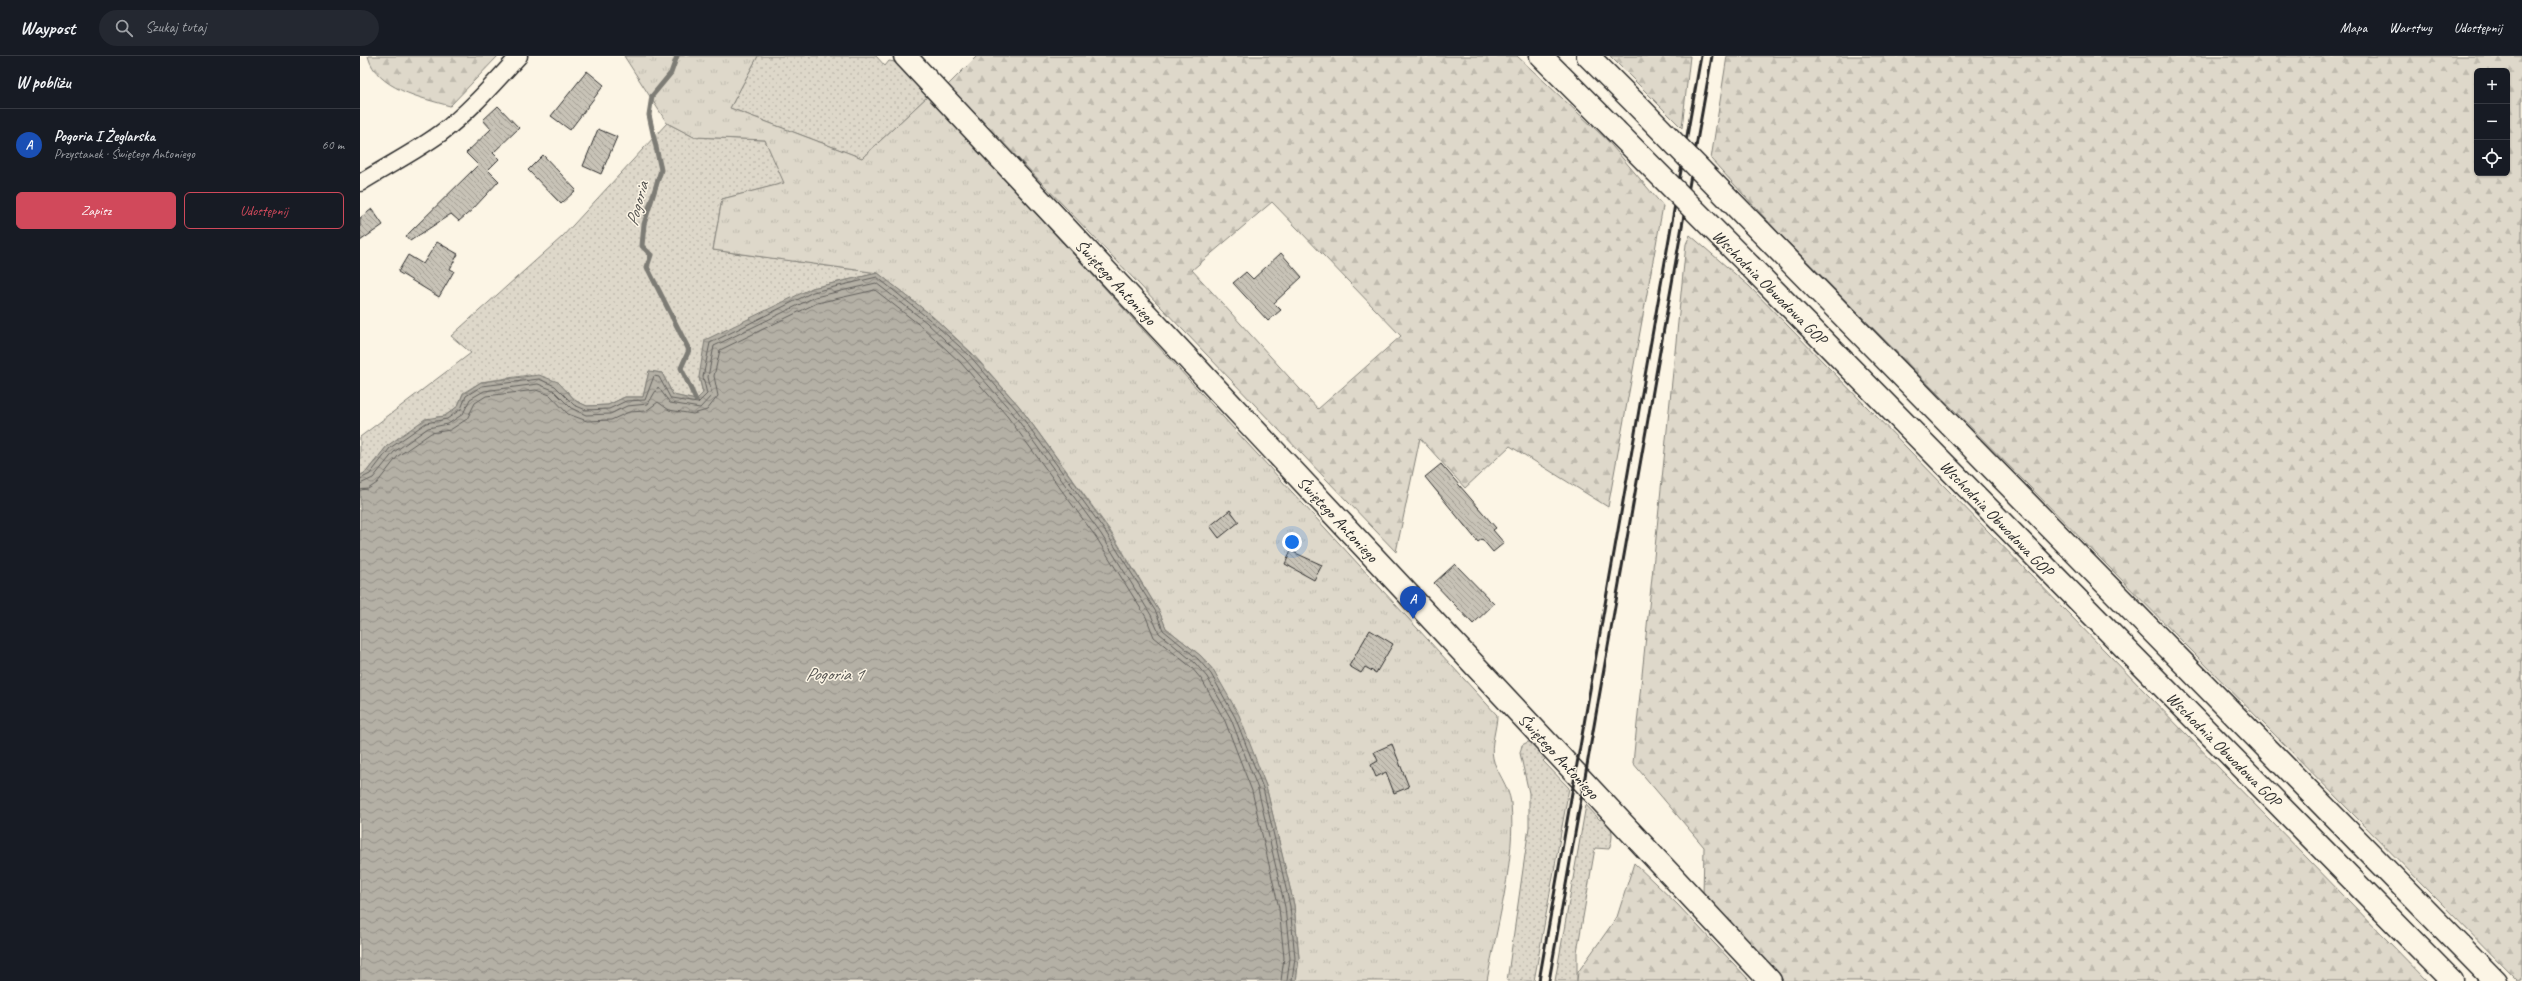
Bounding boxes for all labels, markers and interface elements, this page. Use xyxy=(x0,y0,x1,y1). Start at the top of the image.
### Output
search box xyxy=(99,10,379,46)
text: Waypost xyxy=(20,16,75,40)
icon: search xyxy=(113,17,135,39)
text: Szukaj tutaj xyxy=(145,18,206,37)
text: Mapa xyxy=(2340,19,2367,36)
text: Warstwy xyxy=(2389,19,2432,36)
text: Udostępnij xyxy=(2454,19,2502,36)
map controls xyxy=(2474,68,2510,176)
button: + xyxy=(2474,68,2510,104)
text: W pobliżu xyxy=(16,72,71,93)
button: − xyxy=(2474,104,2510,140)
text: Pogoria I Żeglarska xyxy=(54,127,155,146)
text: A xyxy=(26,137,32,153)
text: 60 m xyxy=(322,137,344,153)
button: locate xyxy=(2474,140,2510,176)
text: Przystanek · Świętego Antoniego xyxy=(54,146,195,162)
water label: Pogoria xyxy=(621,178,654,228)
button: Zapisz xyxy=(16,192,176,229)
button: Udostępnij xyxy=(184,192,344,229)
street label: Wschodnia Obwodowa GOP xyxy=(1708,225,1833,351)
street label: Świętego Antoniego xyxy=(1071,234,1162,330)
street label: Wschodnia Obwodowa GOP xyxy=(1936,456,2059,583)
street label: Świętego Antoniego xyxy=(1293,471,1384,567)
your location xyxy=(1282,532,1302,552)
pin: A xyxy=(1400,586,1426,619)
water label: Pogoria 1 xyxy=(805,663,866,685)
street label: Wschodnia Obwodowa GOP xyxy=(2162,687,2287,813)
street label: Świętego Antoniego xyxy=(1514,708,1605,804)

